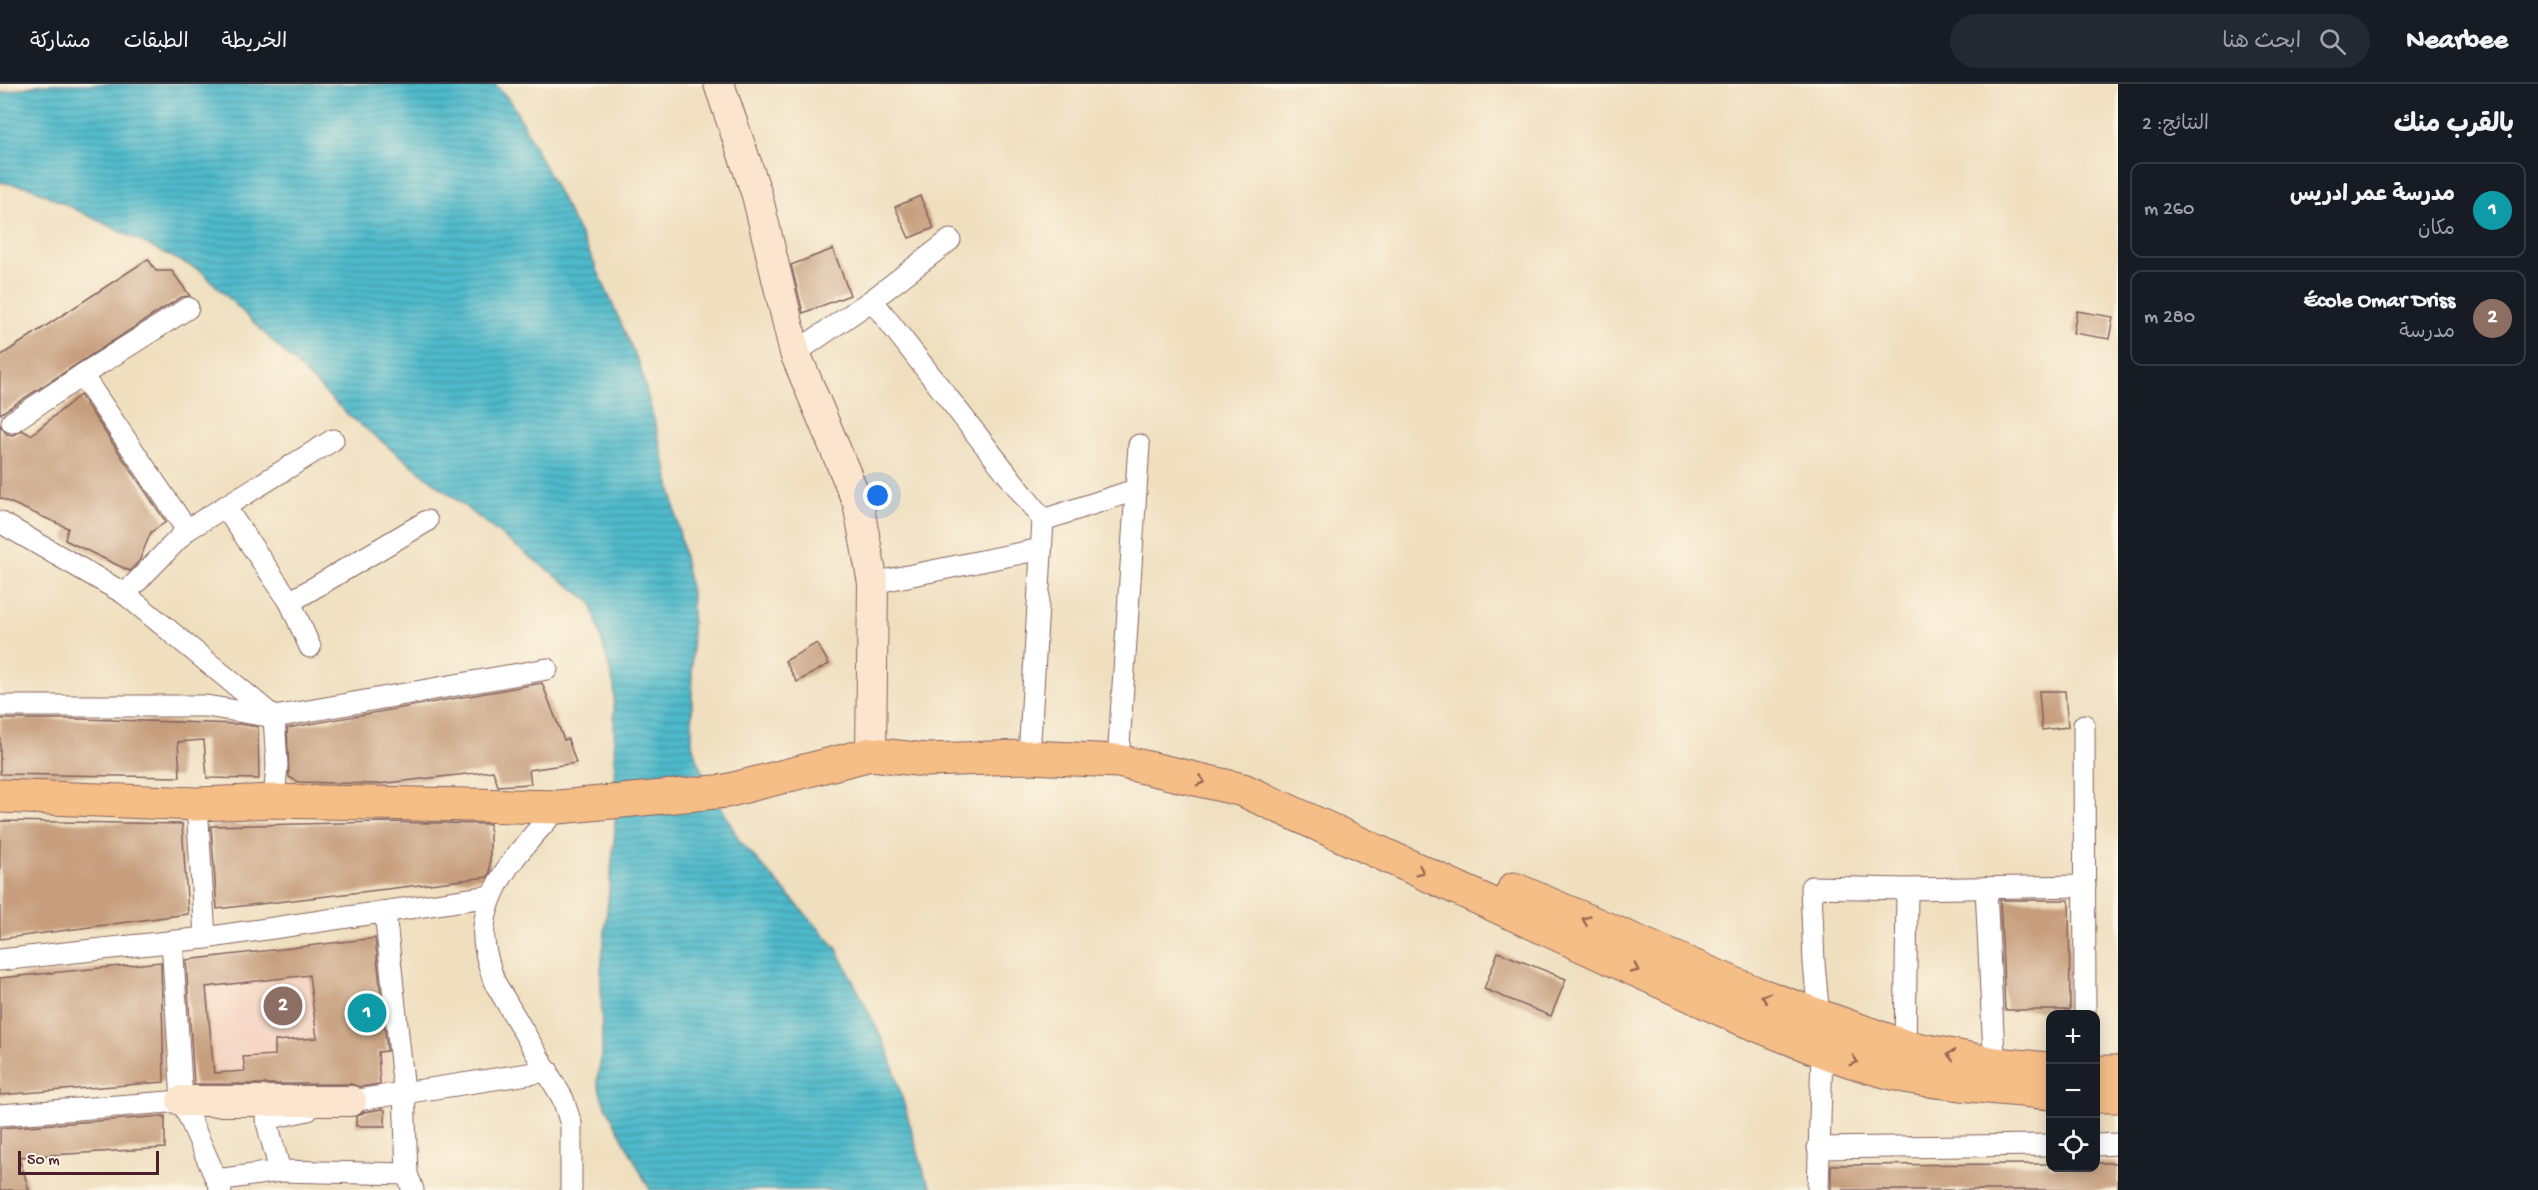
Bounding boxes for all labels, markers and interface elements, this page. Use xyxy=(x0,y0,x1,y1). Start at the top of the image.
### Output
search box xyxy=(1950,14,2370,68)
icon: search xyxy=(2316,25,2349,58)
text: Nearbee xyxy=(2406,25,2508,58)
text: ابحث هنا xyxy=(2222,30,2301,56)
text: مشاركة xyxy=(30,31,91,56)
text: الطبقات xyxy=(124,31,189,56)
text: الخريطة xyxy=(222,31,287,56)
text: بالقرب منك xyxy=(2394,111,2514,142)
text: النتائج: 2 xyxy=(2142,114,2209,137)
text: مدرسة عمر ادريس xyxy=(2290,183,2455,209)
text: 260 m xyxy=(2144,199,2194,222)
text: 1 xyxy=(2488,199,2497,222)
text: مكان xyxy=(2418,219,2455,242)
text: École Omar Driss xyxy=(2304,289,2455,315)
text: 280 m xyxy=(2144,307,2195,330)
text: 2 xyxy=(2488,307,2497,330)
text: مدرسة xyxy=(2399,322,2455,345)
your location xyxy=(863,481,892,510)
one-way arrow xyxy=(1196,773,1206,786)
one-way arrow xyxy=(1414,863,1425,875)
one-way arrow xyxy=(1582,915,1593,927)
one-way arrow xyxy=(1629,962,1640,974)
pin: 2 xyxy=(264,984,302,1028)
pin: 1 xyxy=(348,990,386,1036)
one-way arrow xyxy=(1761,991,1771,1004)
map controls xyxy=(2046,1010,2100,1172)
button: + xyxy=(2046,1010,2100,1064)
one-way arrow xyxy=(1946,1049,1956,1062)
one-way arrow xyxy=(1848,1054,1859,1067)
button: − xyxy=(2046,1064,2100,1118)
button: locate xyxy=(2046,1118,2100,1172)
scale bar xyxy=(18,1148,159,1176)
text: 50 m xyxy=(27,1152,60,1171)

